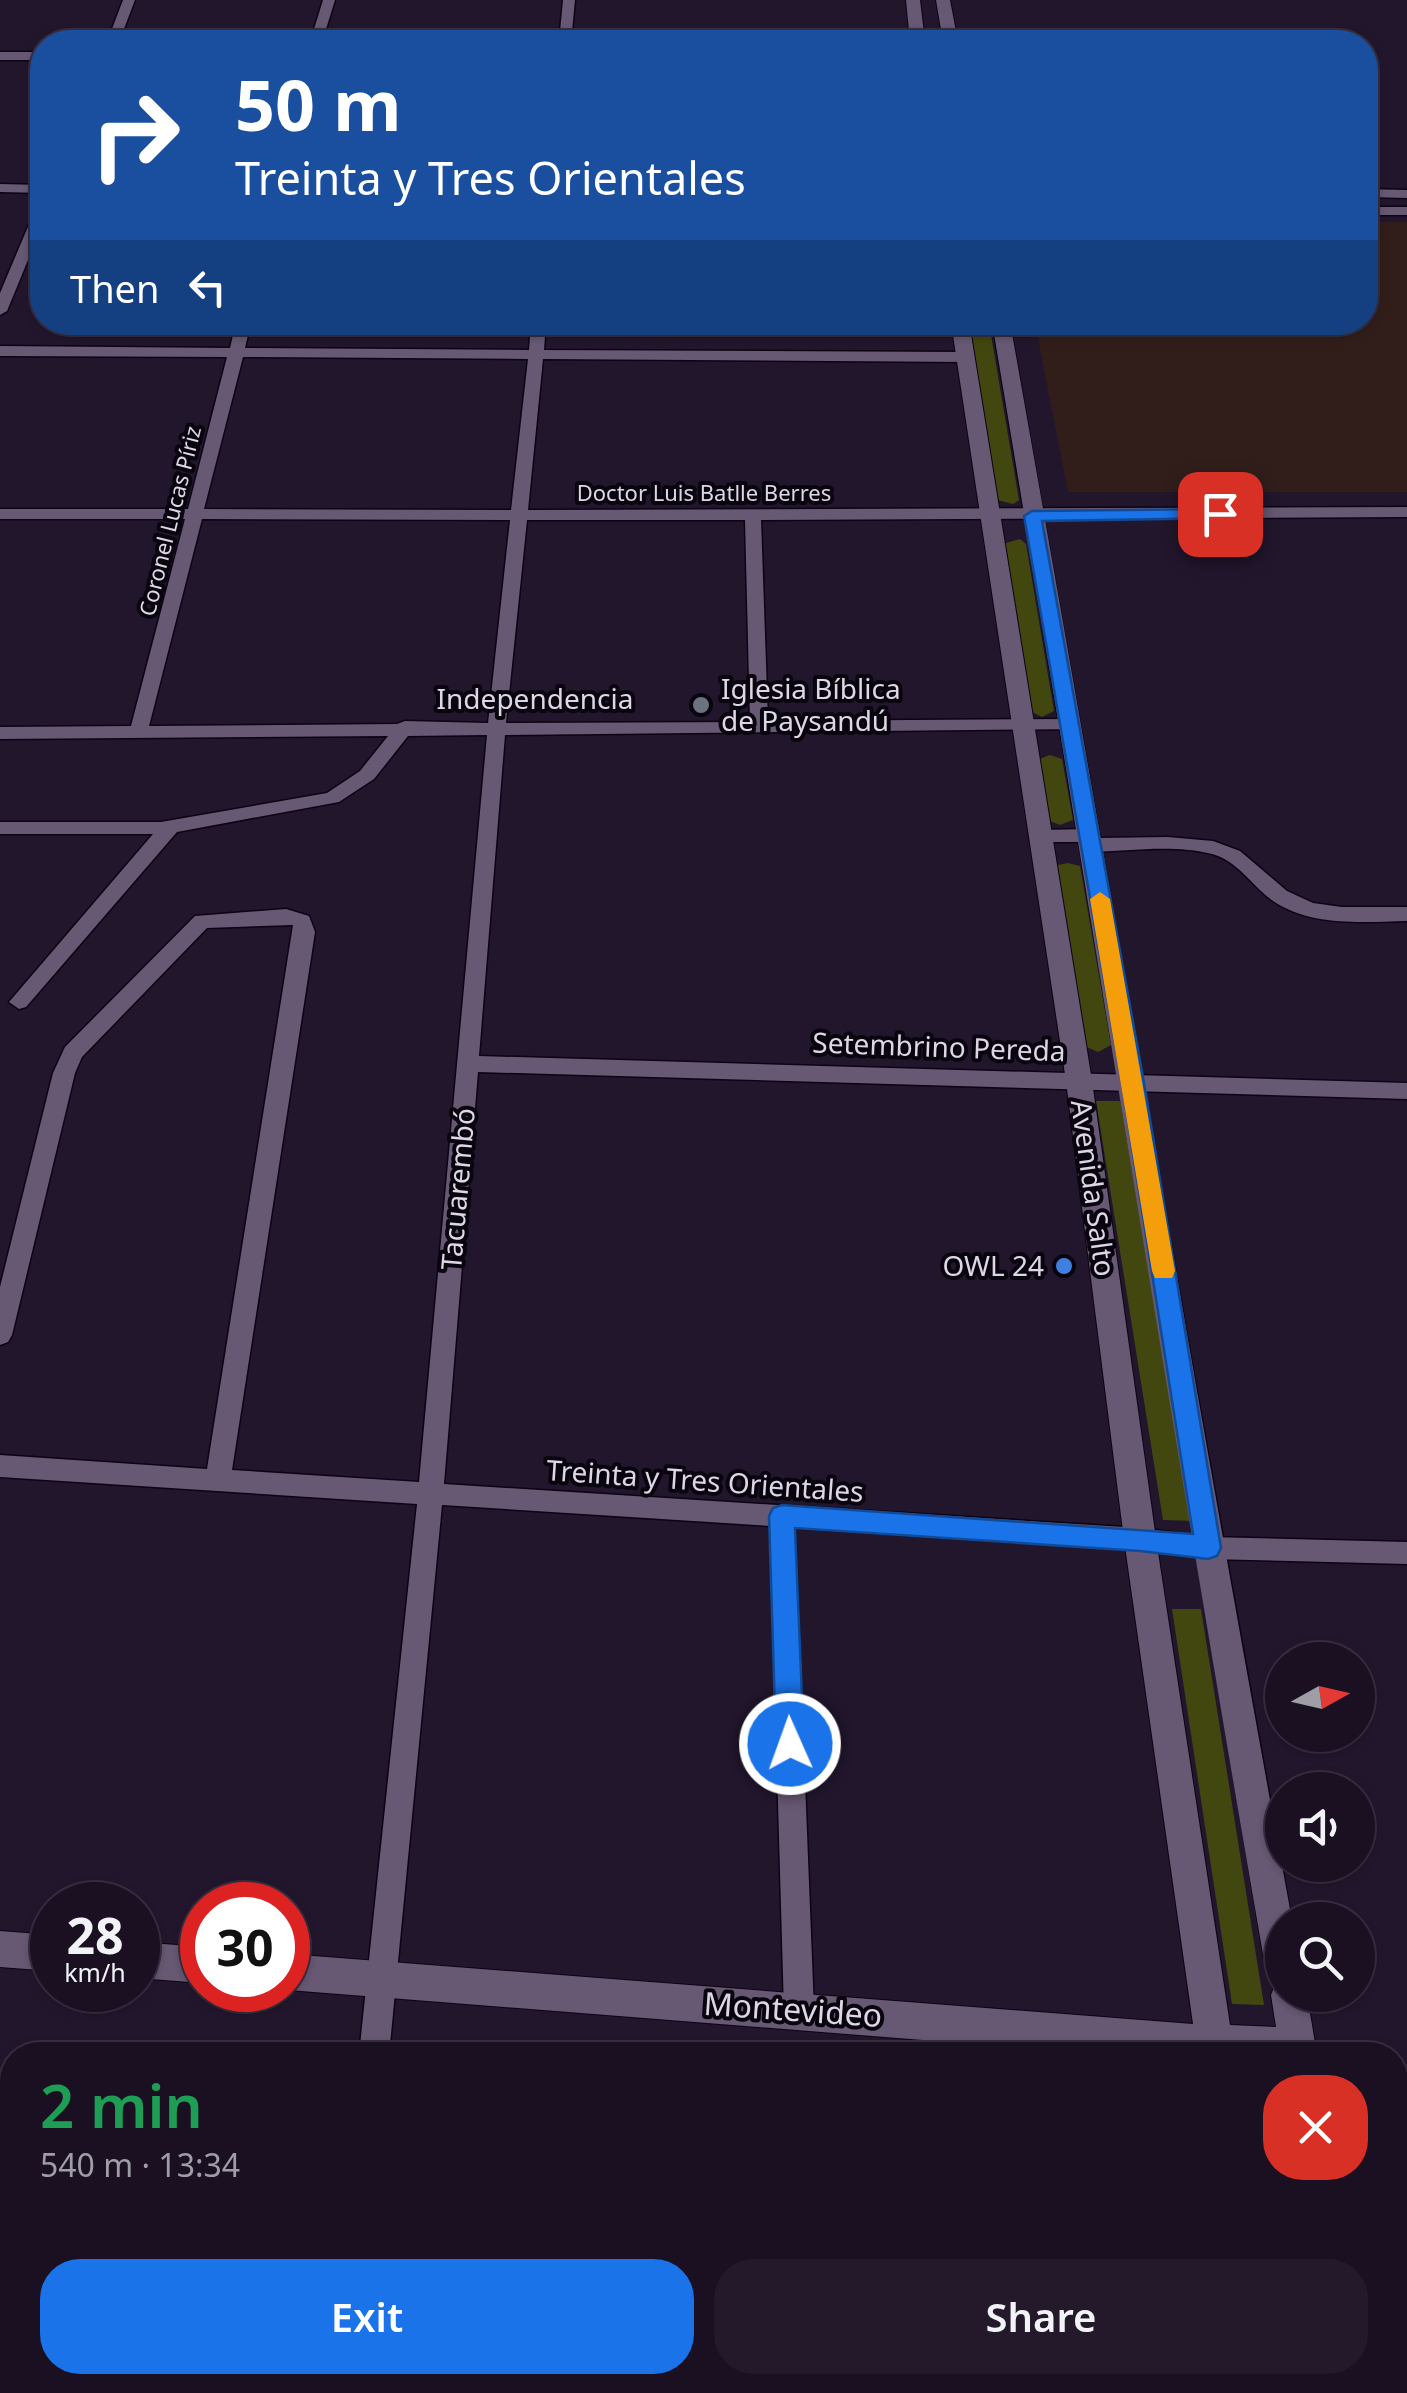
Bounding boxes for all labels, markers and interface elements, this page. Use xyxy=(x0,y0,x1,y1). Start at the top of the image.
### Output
text: 50 m xyxy=(235,56,402,152)
icon: right xyxy=(70,70,200,200)
text: Treinta y Tres Orientales xyxy=(235,147,746,208)
icon: left xyxy=(180,260,235,315)
text: Then xyxy=(70,262,160,314)
street label: Coronel Lucas Píriz xyxy=(131,423,207,619)
pin xyxy=(1178,472,1263,557)
street label: Doctor Luis Batlle Berres xyxy=(577,477,831,507)
icon: arrive xyxy=(1193,487,1248,542)
place label: Iglesia Bíblica de Paysandú xyxy=(721,669,901,739)
street label: Independencia xyxy=(437,679,633,717)
marker: Iglesia Bíblica de Paysandú xyxy=(690,694,712,716)
street label: Setembrino Pereda xyxy=(812,1023,1066,1069)
street label: Avenida Salto xyxy=(1063,1097,1125,1279)
street label: Tacuarembó xyxy=(431,1106,483,1272)
place label: OWL 24 xyxy=(942,1246,1044,1284)
marker: OWL 24 xyxy=(1053,1255,1075,1277)
street label: Treinta y Tres Orientales xyxy=(545,1450,865,1510)
north arrow xyxy=(1265,1642,1375,1752)
map controls xyxy=(1265,1642,1375,2012)
position arrow xyxy=(738,1692,842,1796)
button: sound xyxy=(1265,1772,1375,1882)
speed limit sign: 30 xyxy=(180,1882,310,2012)
text: 28 xyxy=(66,1901,124,1969)
button: search xyxy=(1265,1902,1375,2012)
text: km/h xyxy=(64,1955,126,1989)
street label: Montevideo xyxy=(702,1981,884,2036)
text: 2 min xyxy=(40,2064,203,2146)
button: close xyxy=(1263,2075,1368,2180)
text: 540 m · 13:34 xyxy=(40,2143,240,2186)
button: Exit xyxy=(40,2259,694,2374)
button: Share xyxy=(714,2259,1368,2374)

